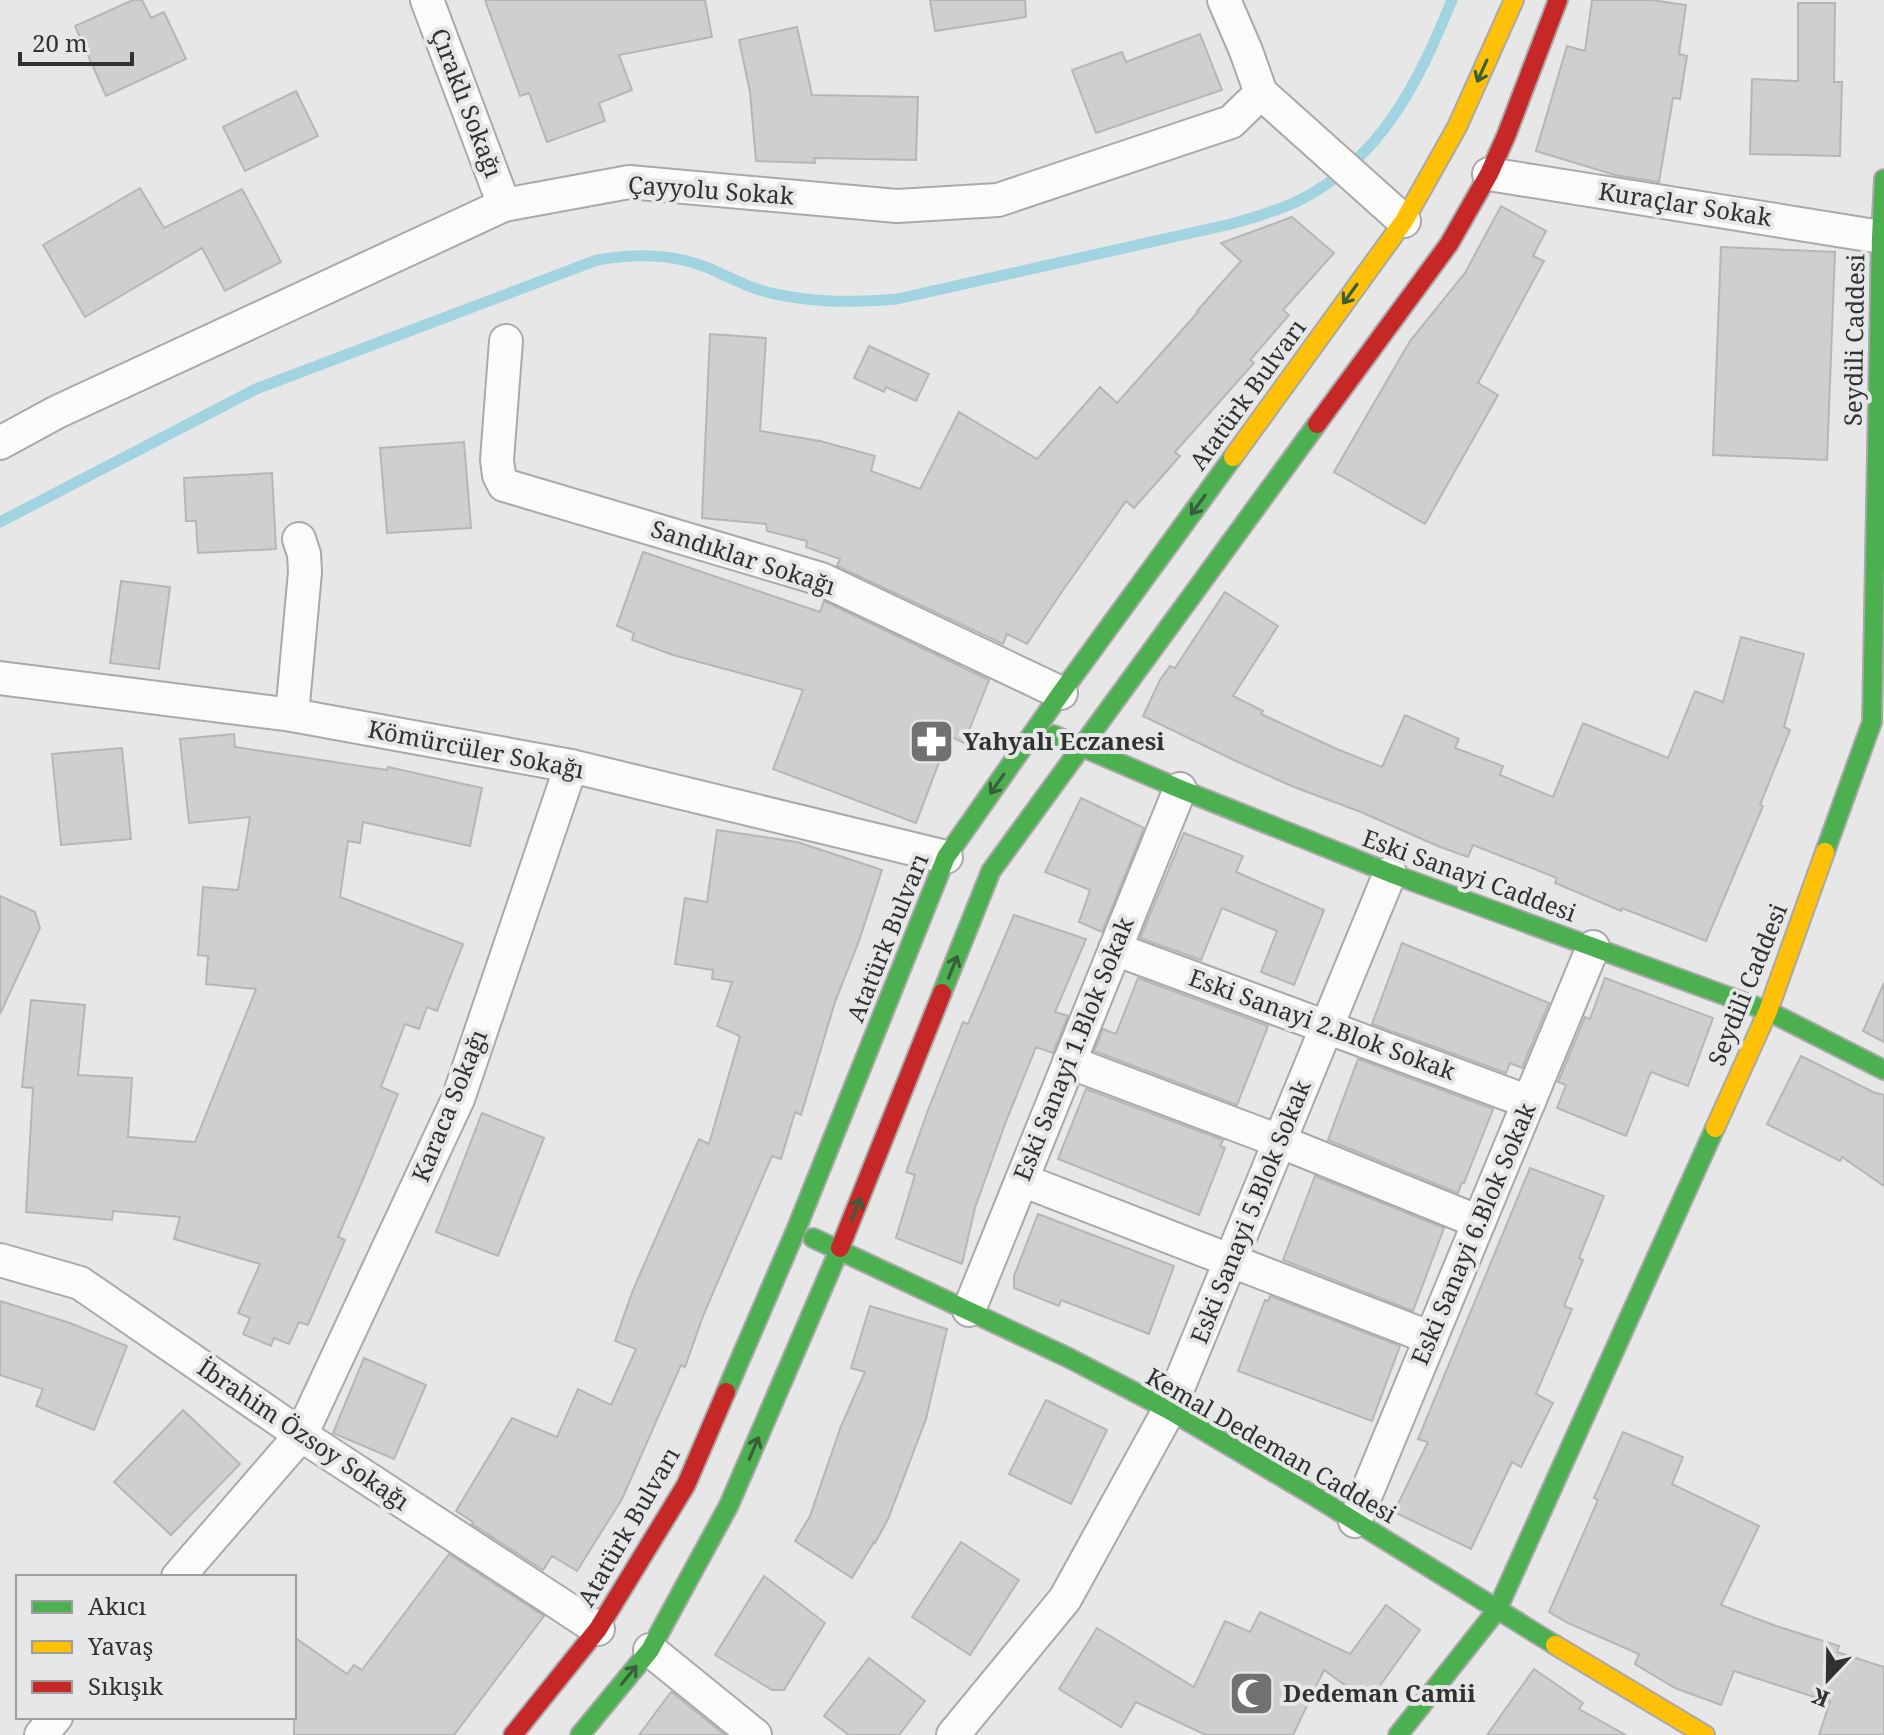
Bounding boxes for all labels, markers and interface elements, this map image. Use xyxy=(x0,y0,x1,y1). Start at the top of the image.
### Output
scale bar xyxy=(20,16,132,66)
street label: Çıraklı Sokağı xyxy=(424,23,511,182)
text: 20 m xyxy=(32,26,88,59)
one-way arrow xyxy=(1474,59,1489,83)
street label: Çayyolu Sokak xyxy=(627,167,796,212)
street label: Kuraçlar Sokak xyxy=(1596,174,1775,234)
street label: Seydili Caddesi xyxy=(1835,253,1872,426)
one-way arrow xyxy=(1342,283,1359,305)
street label: Atatürk Bulvarı xyxy=(1181,312,1313,476)
one-way arrow xyxy=(1189,494,1206,515)
street label: Sandıklar Sokağı xyxy=(647,511,840,602)
street label: Kömürcüler Sokağı xyxy=(365,711,587,786)
pharmacy icon: Yahyalı Eczanesi xyxy=(908,718,956,766)
place label: Yahyalı Eczanesi xyxy=(963,724,1165,757)
one-way arrow xyxy=(989,773,1005,795)
street label: Eski Sanayi Caddesi xyxy=(1358,821,1581,929)
street label: Atatürk Bulvarı xyxy=(838,848,936,1027)
street label: Seydili Caddesi xyxy=(1699,898,1794,1070)
street label: Eski Sanayi 1.Blok Sokak xyxy=(1005,911,1141,1185)
one-way arrow xyxy=(947,955,961,980)
street label: Eski Sanayi 2.Blok Sokak xyxy=(1185,960,1461,1088)
street label: Karaca Sokağı xyxy=(403,1024,494,1186)
street label: Eski Sanayi 5.Blok Sokak xyxy=(1182,1074,1318,1348)
street label: Eski Sanayi 6.Blok Sokak xyxy=(1402,1097,1543,1369)
one-way arrow xyxy=(850,1197,865,1222)
street label: İbrahim Özsoy Sokağı xyxy=(191,1351,416,1517)
street label: Kemal Dedeman Caddesi xyxy=(1141,1359,1403,1530)
one-way arrow xyxy=(748,1436,763,1461)
street label: Atatürk Bulvarı xyxy=(569,1440,687,1612)
legend xyxy=(16,1575,296,1719)
text: Akıcı xyxy=(88,1589,146,1622)
text: Yavaş xyxy=(87,1629,153,1662)
north arrow xyxy=(1788,1639,1868,1719)
one-way arrow xyxy=(620,1665,638,1686)
text: Sıkışık xyxy=(88,1669,164,1702)
mosque icon: Dedeman Camii xyxy=(1228,1670,1276,1718)
place label: Dedeman Camii xyxy=(1283,1676,1476,1709)
text: K xyxy=(1806,1681,1833,1715)

